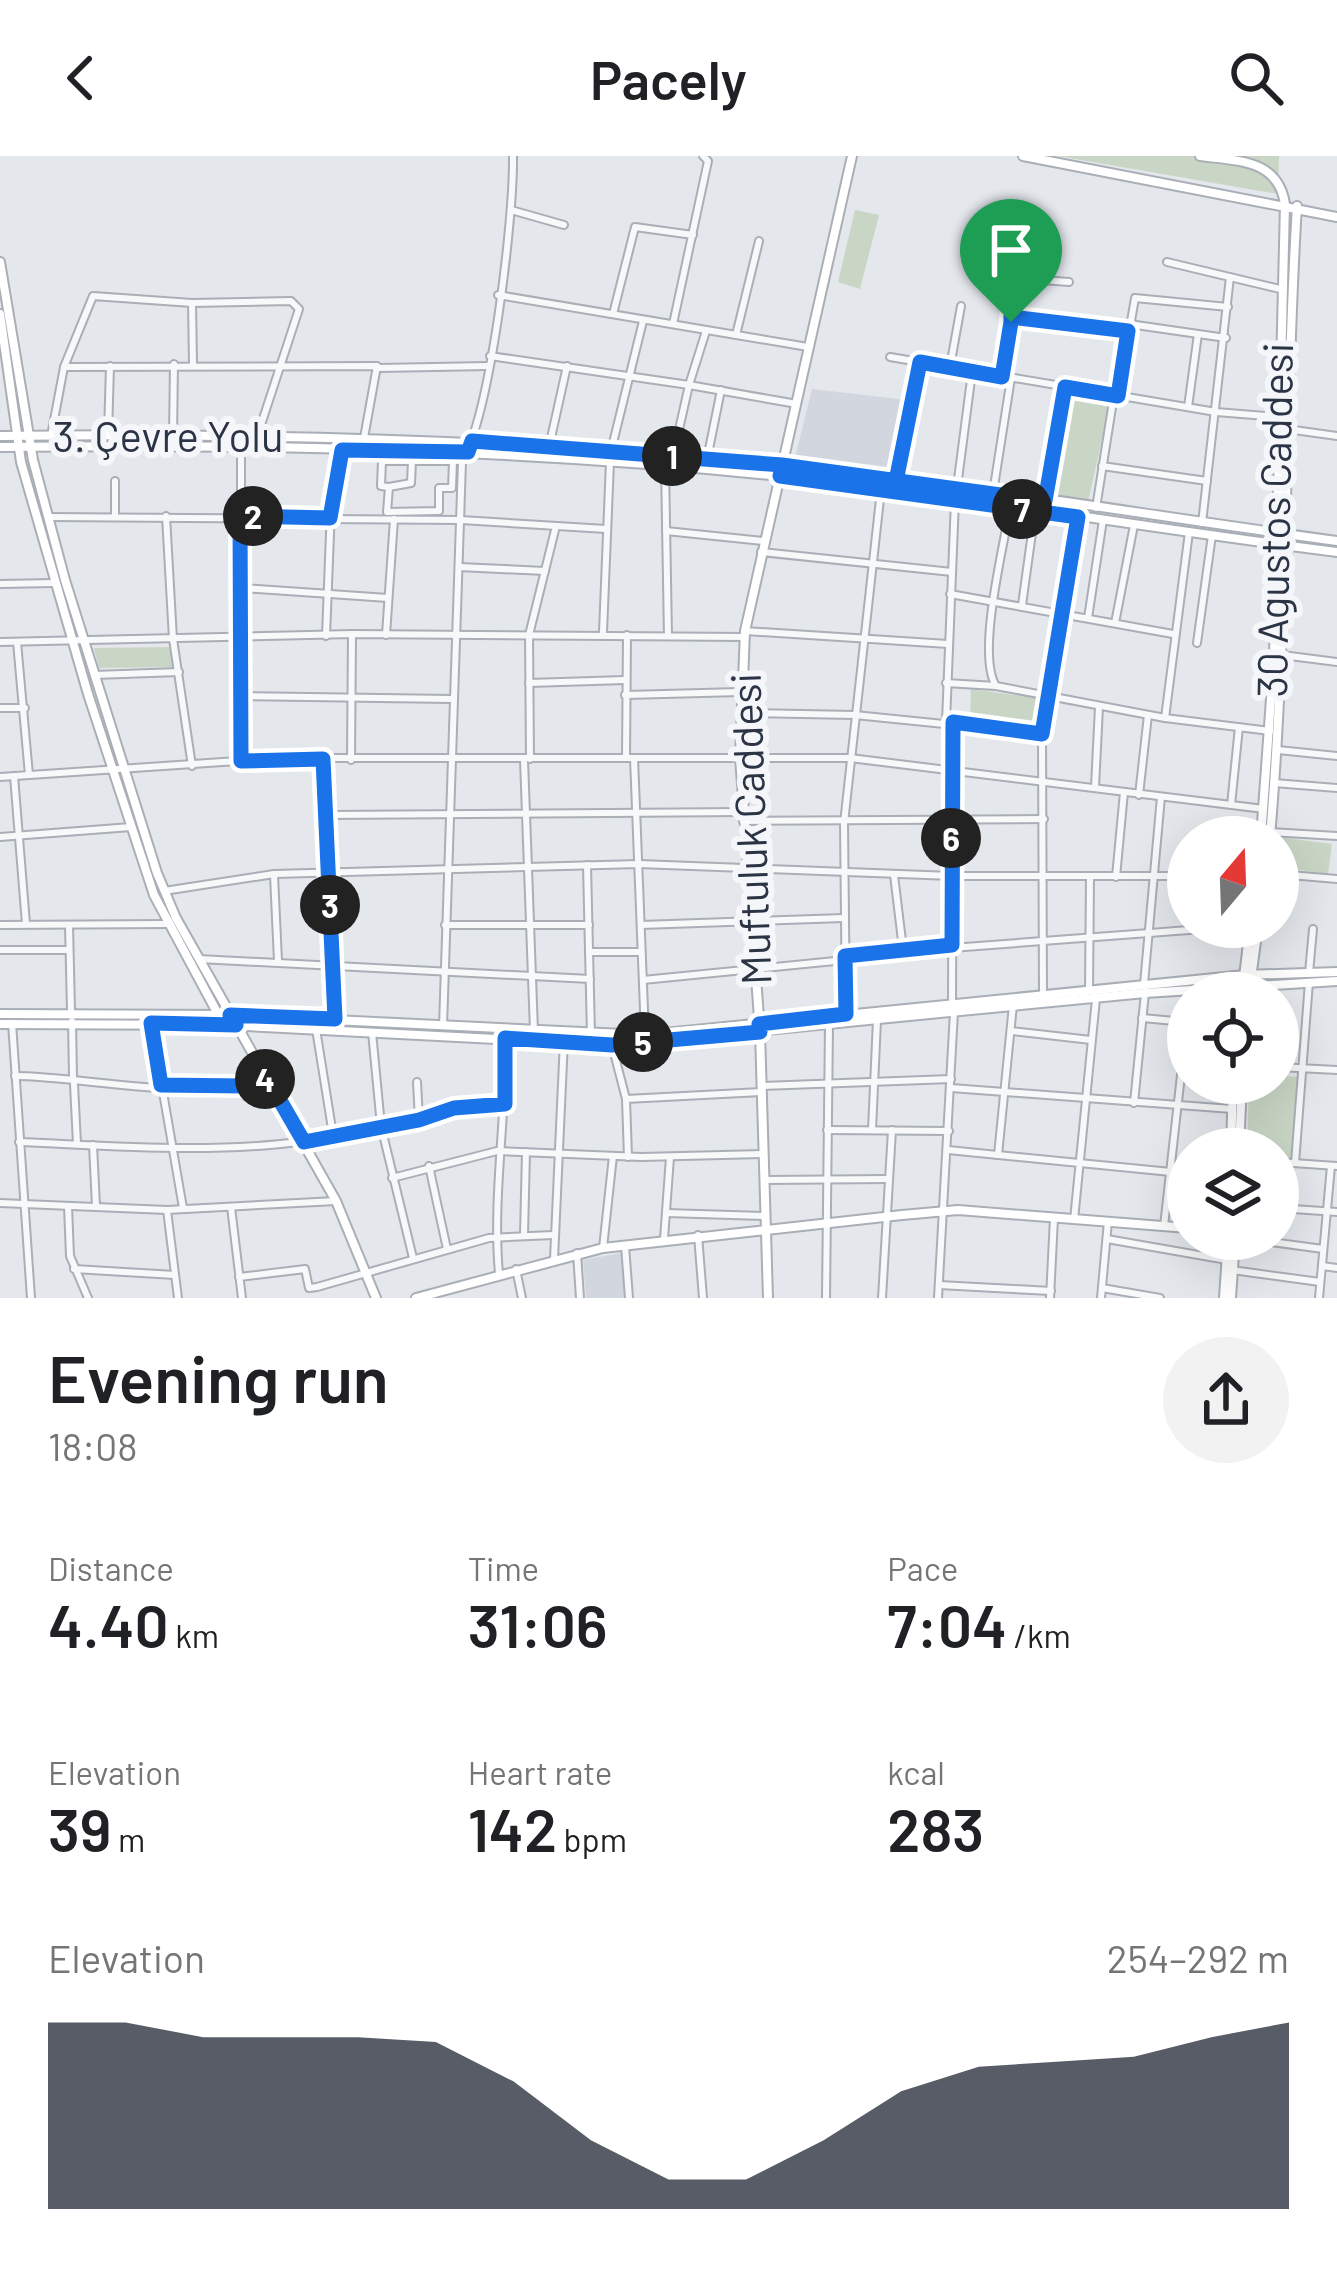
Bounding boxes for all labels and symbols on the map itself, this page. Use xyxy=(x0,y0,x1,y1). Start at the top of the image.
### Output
pin xyxy=(960,199,1062,322)
street label: 30 Agustos Caddesi xyxy=(1245,342,1302,698)
street label: 3. Çevre Yolu xyxy=(52,410,284,460)
pin: 1 xyxy=(642,426,702,486)
pin: 7 xyxy=(992,479,1052,539)
pin: 2 xyxy=(223,486,283,546)
street label: Muftuluk Caddesi xyxy=(719,672,779,986)
pin: 6 xyxy=(921,808,981,868)
north arrow xyxy=(1167,816,1299,948)
pin: 3 xyxy=(300,875,360,935)
pin: 5 xyxy=(613,1012,673,1072)
pin: 4 xyxy=(235,1049,295,1109)

